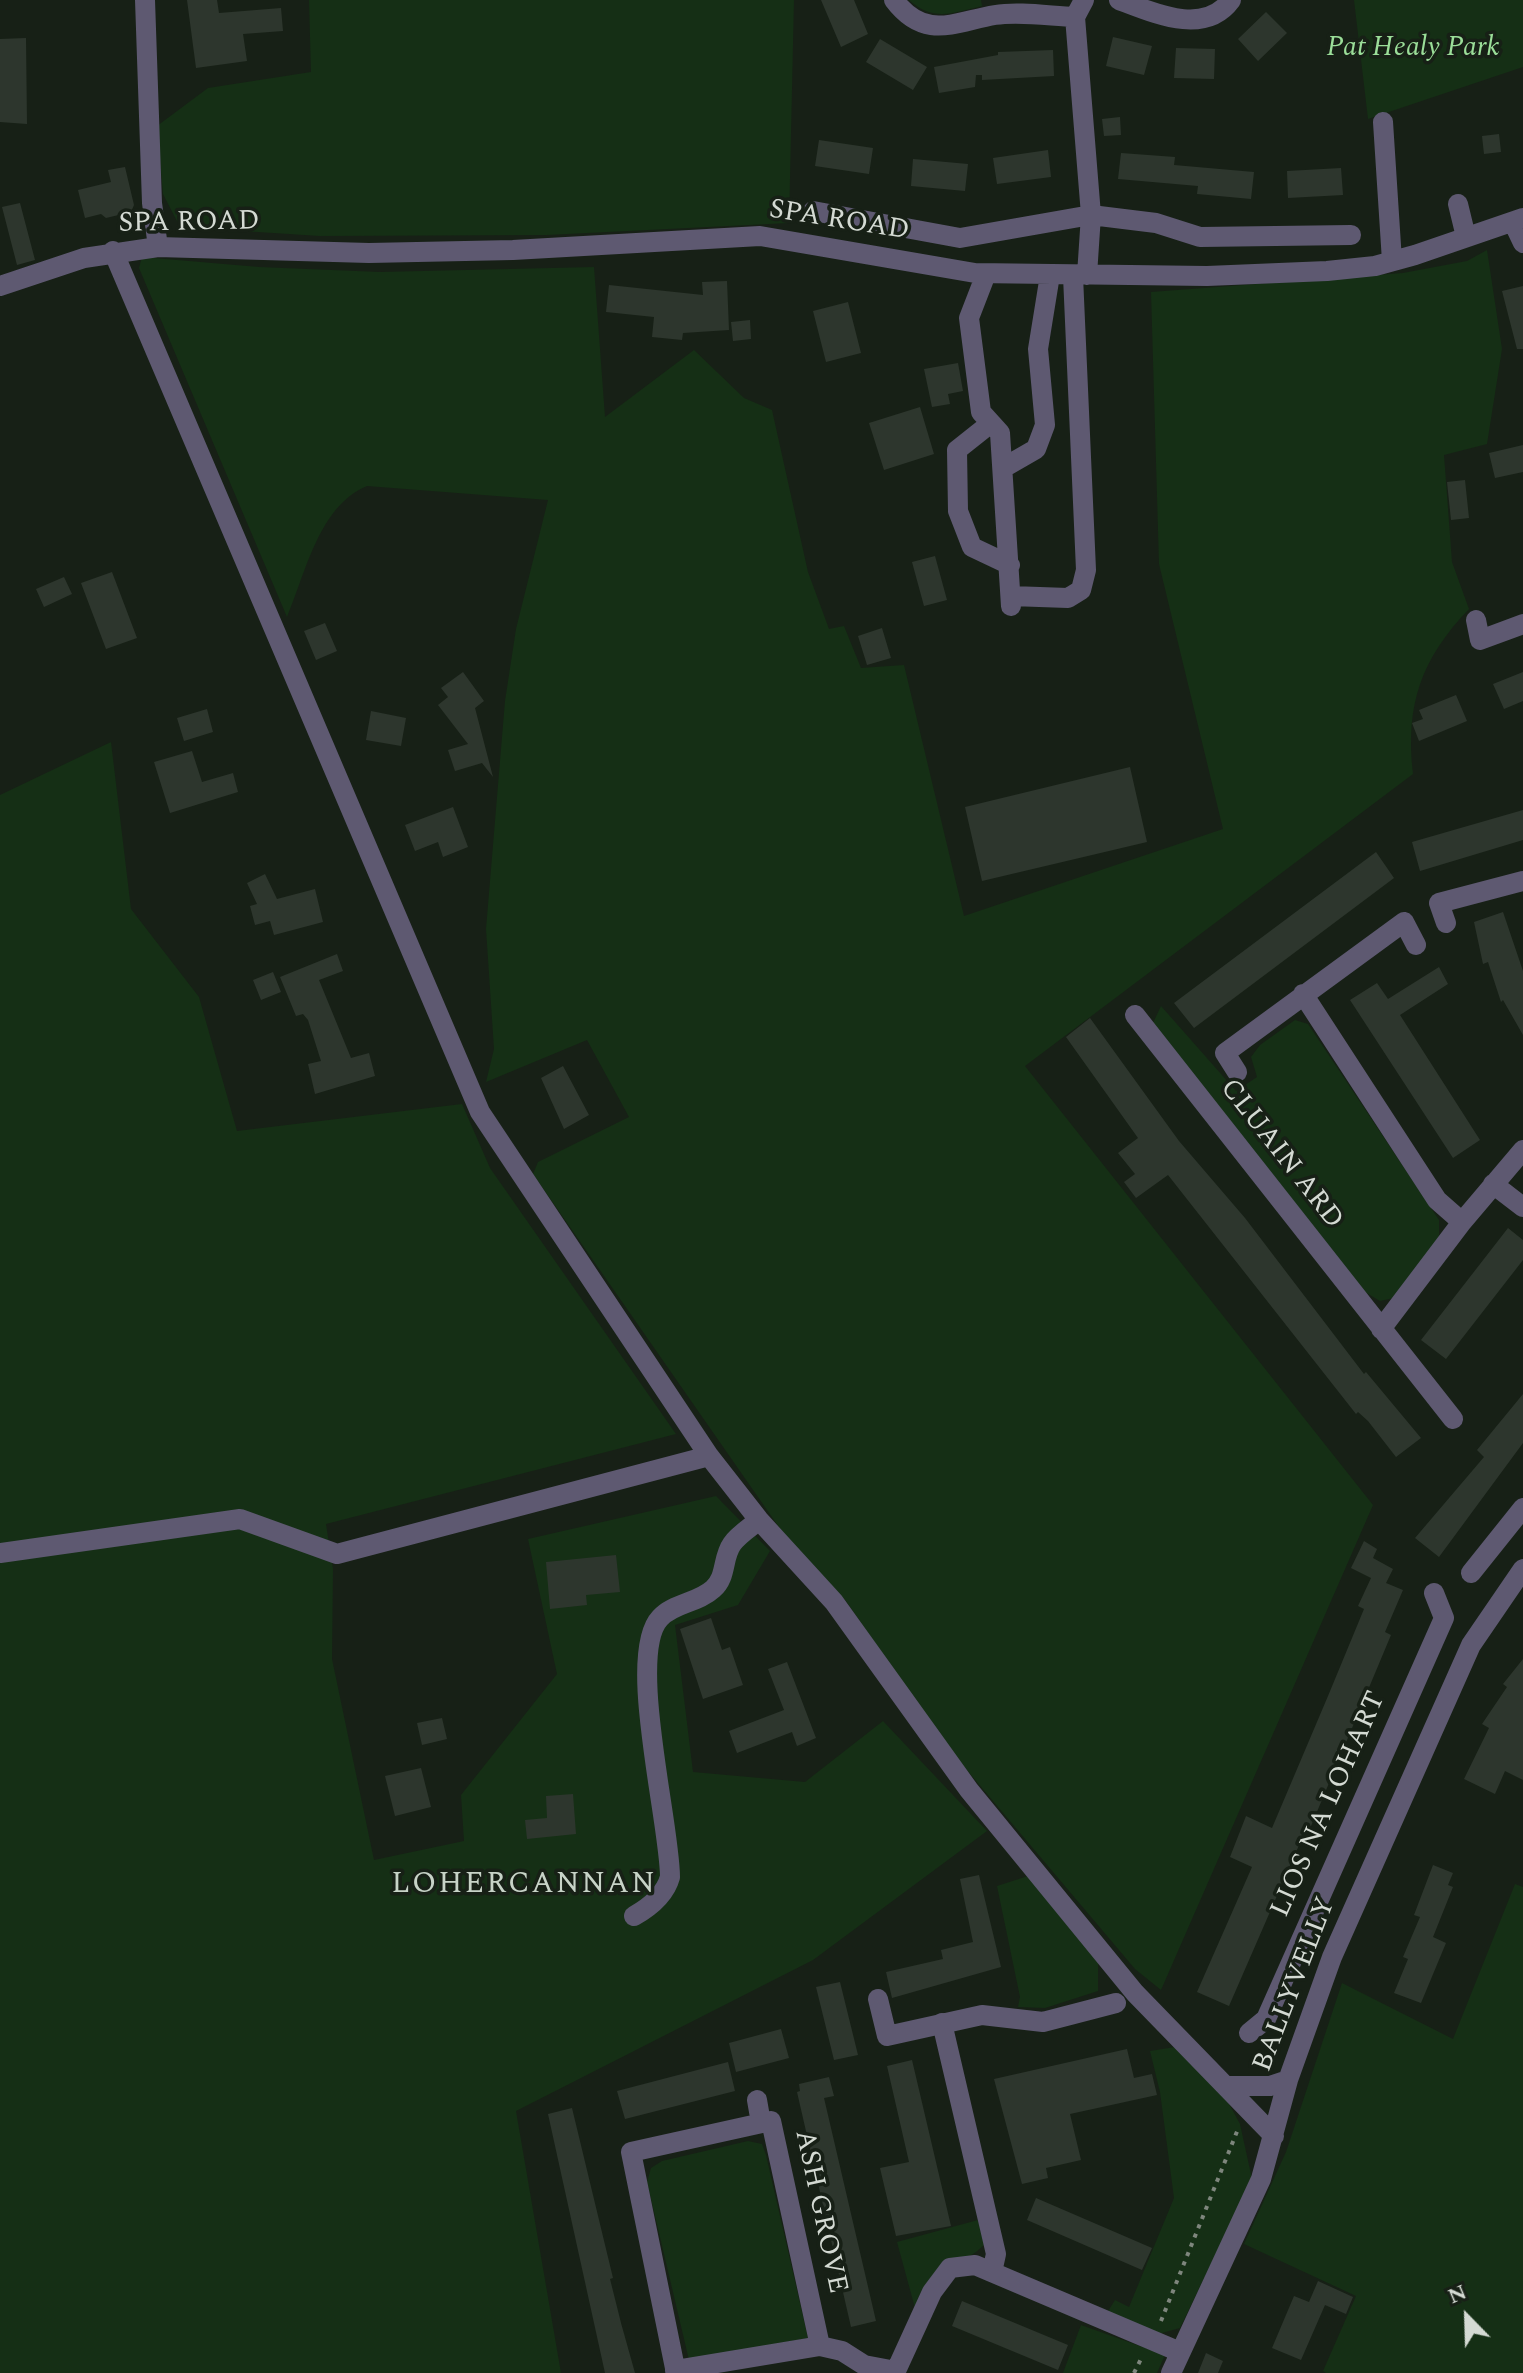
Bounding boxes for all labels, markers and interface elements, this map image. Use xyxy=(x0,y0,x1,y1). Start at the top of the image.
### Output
park label: Pat Healy Park xyxy=(1326,33,1500,67)
street label: SPA ROAD xyxy=(767,194,911,250)
street label: SPA ROAD xyxy=(118,206,260,242)
street label: CLUAIN ARD xyxy=(1211,1073,1349,1237)
street label: LIOS NA LOHART xyxy=(1265,1687,1395,1923)
district label: LOHERCANNAN xyxy=(391,1868,657,1904)
street label: BALLYVELLY xyxy=(1247,1893,1345,2077)
street label: ASH GROVE xyxy=(785,2127,853,2297)
text: N xyxy=(1443,2276,1472,2313)
north arrow xyxy=(1427,2277,1507,2357)

